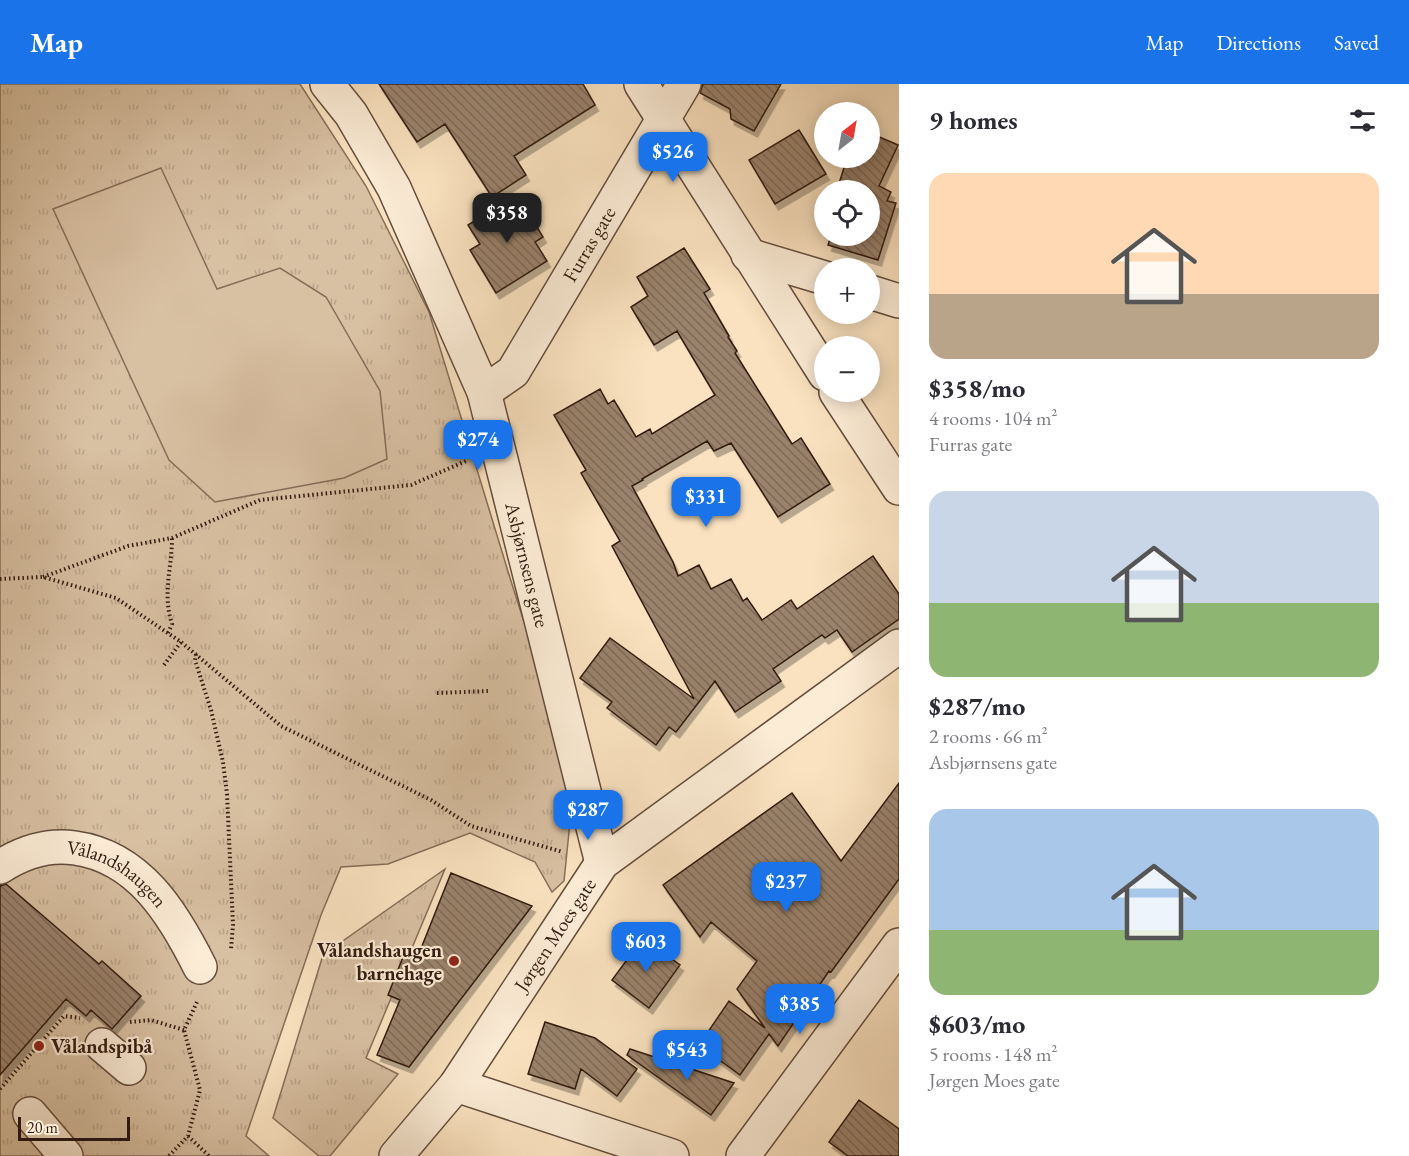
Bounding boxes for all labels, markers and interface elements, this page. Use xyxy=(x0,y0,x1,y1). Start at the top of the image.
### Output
text: Map xyxy=(30,24,83,60)
text: Map xyxy=(1146,29,1183,56)
text: Directions xyxy=(1216,29,1301,56)
text: Saved xyxy=(1334,29,1379,56)
north arrow xyxy=(814,102,880,168)
map controls xyxy=(814,102,880,402)
text: 9 homes xyxy=(929,103,1018,137)
icon: filters xyxy=(1346,104,1379,137)
pin: $526 xyxy=(637,132,709,183)
text: $526 xyxy=(653,138,693,164)
button: locate xyxy=(814,180,880,246)
pin: $358 xyxy=(471,193,543,244)
text: $358 xyxy=(487,199,527,225)
street label: Furras gate xyxy=(556,201,622,287)
icon: home xyxy=(1100,212,1208,320)
button: + xyxy=(814,258,880,324)
button: − xyxy=(814,336,880,402)
text: $358/mo xyxy=(929,371,1025,405)
text: 4 rooms · 104 m² xyxy=(929,405,1057,431)
pin: $274 xyxy=(442,420,514,471)
text: $274 xyxy=(458,426,498,452)
text: Furras gate xyxy=(929,431,1012,457)
pin: $331 xyxy=(670,477,742,528)
text: $331 xyxy=(686,483,726,509)
street label: Asbjørnsens gate xyxy=(499,498,555,630)
icon: home xyxy=(1100,530,1208,638)
text: $287/mo xyxy=(929,689,1025,723)
text: 2 rooms · 66 m² xyxy=(929,723,1048,749)
text: Asbjørnsens gate xyxy=(929,749,1057,775)
pin: $287 xyxy=(552,790,624,841)
text: $287 xyxy=(568,796,608,822)
street label: Vålandshaugen xyxy=(66,834,173,913)
icon: home xyxy=(1100,848,1208,956)
pin: $237 xyxy=(750,862,822,913)
text: $237 xyxy=(766,868,806,894)
street label: Jørgen Moes gate xyxy=(507,873,602,998)
pin: $603 xyxy=(610,922,682,973)
text: $603 xyxy=(626,928,666,954)
place label: Vålandshaugen barnehage xyxy=(317,937,442,986)
marker: Vålandshaugen barnehage xyxy=(447,954,461,968)
pin: $385 xyxy=(764,984,836,1035)
text: $385 xyxy=(780,990,820,1016)
text: $603/mo xyxy=(929,1007,1025,1041)
pin: $543 xyxy=(651,1030,723,1081)
place label: Vålandspibå xyxy=(51,1033,152,1059)
text: $543 xyxy=(667,1036,707,1062)
marker: Vålandspibå xyxy=(32,1039,46,1053)
text: 5 rooms · 148 m² xyxy=(929,1041,1057,1067)
text: Jørgen Moes gate xyxy=(929,1067,1060,1093)
scale bar xyxy=(18,1114,130,1142)
text: 20 m xyxy=(27,1117,58,1138)

